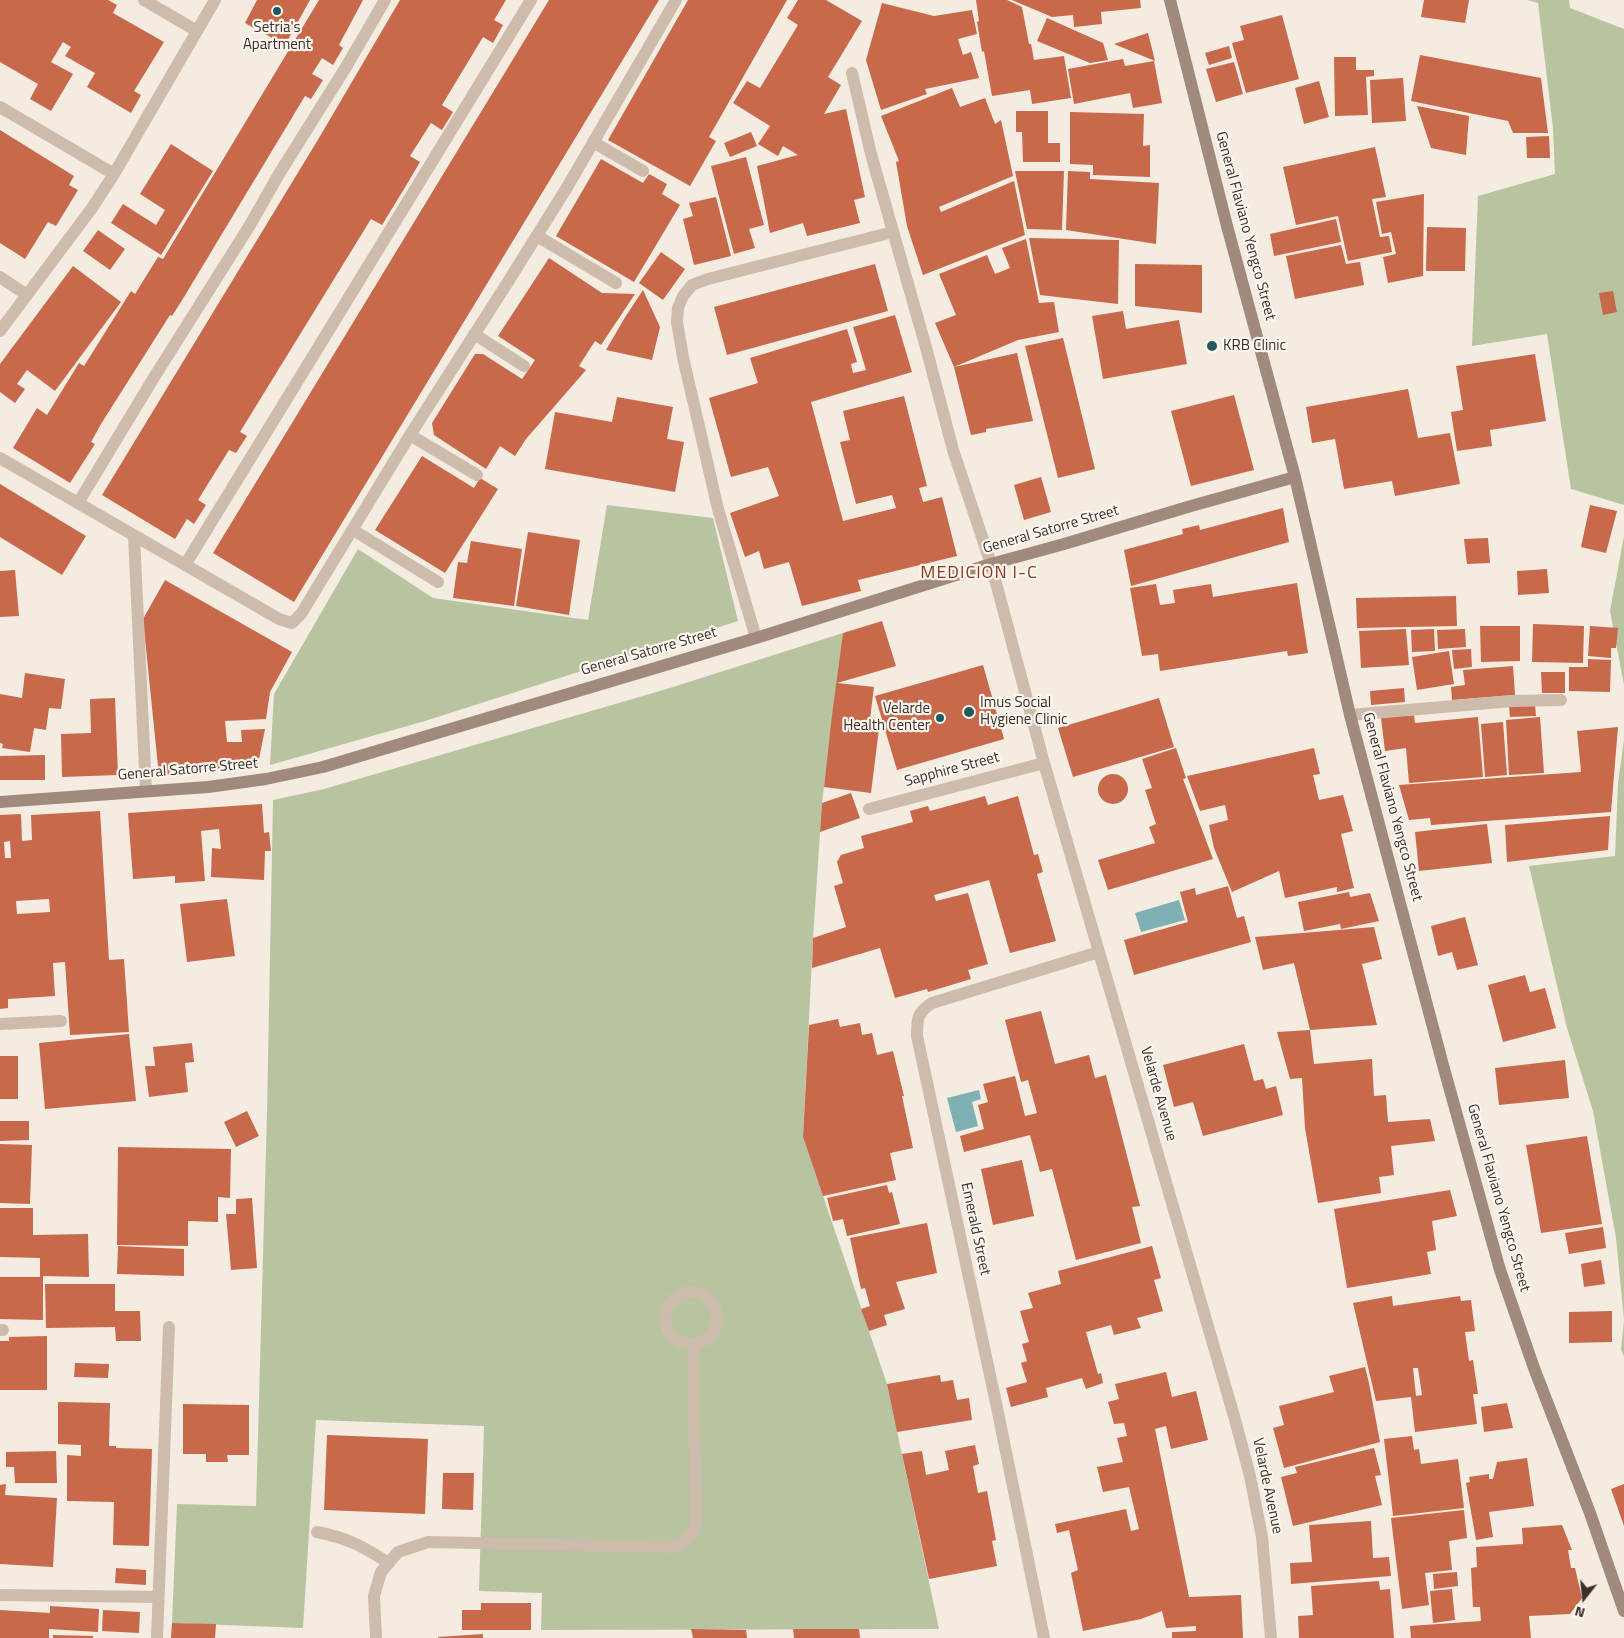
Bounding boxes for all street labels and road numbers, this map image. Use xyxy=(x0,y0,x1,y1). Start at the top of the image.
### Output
street label: General Flaviano Yengco Street xyxy=(1211,130,1279,322)
street label: General Satorre Street xyxy=(981,502,1121,558)
street label: General Satorre Street xyxy=(579,624,719,680)
street label: General Flaviano Yengco Street xyxy=(1358,711,1426,903)
street label: Sapphire Street xyxy=(903,749,1001,791)
street label: General Satorre Street xyxy=(117,755,259,785)
street label: Velarde Avenue xyxy=(1136,1045,1180,1143)
street label: General Flaviano Yengco Street xyxy=(1463,1102,1533,1294)
street label: Emerald Street xyxy=(956,1181,994,1277)
street label: Velarde Avenue xyxy=(1248,1436,1286,1536)

